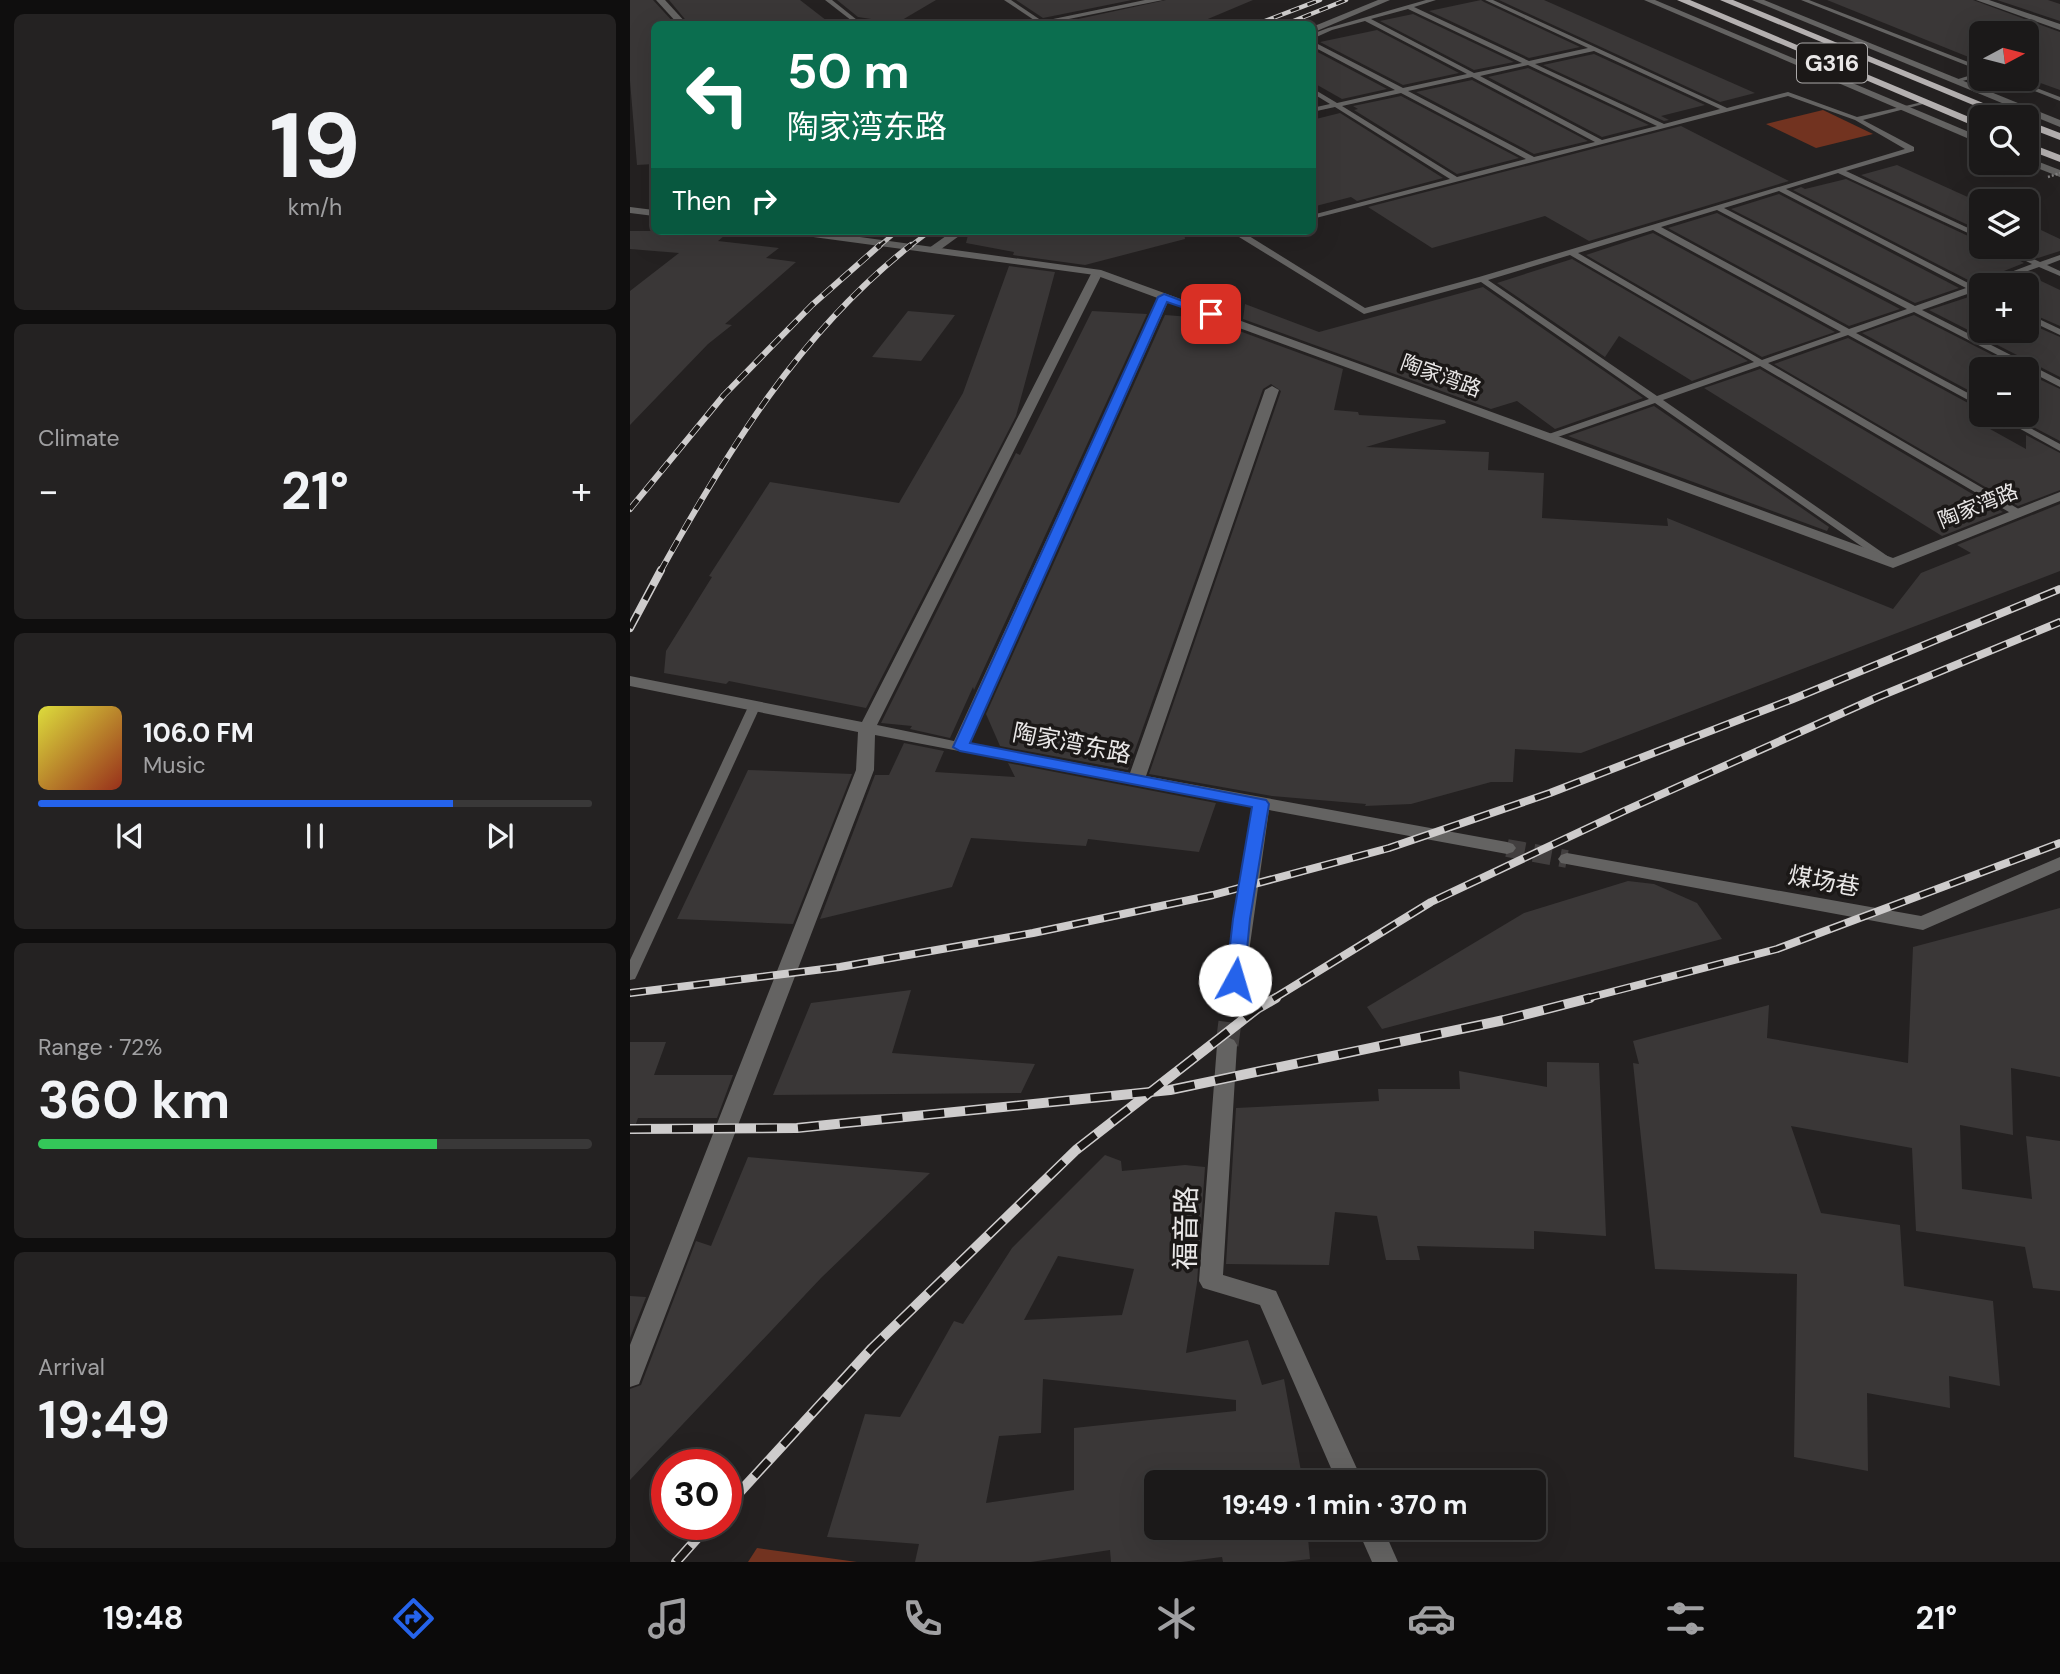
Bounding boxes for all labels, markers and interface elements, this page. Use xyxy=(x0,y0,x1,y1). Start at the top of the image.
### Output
north arrow xyxy=(1969,21,2039,91)
map controls xyxy=(1969,21,2039,427)
text: 50 m xyxy=(787,39,910,103)
road number: G316 xyxy=(1797,44,1867,82)
icon: left xyxy=(672,49,763,140)
text: 19 xyxy=(270,87,360,205)
button: search xyxy=(1969,105,2039,175)
text: 陶家湾东路 xyxy=(787,106,947,148)
icon: right xyxy=(745,182,783,220)
text: Then xyxy=(672,184,731,218)
button: layers xyxy=(1969,189,2039,259)
text: km/h xyxy=(288,192,342,222)
button: + xyxy=(1969,273,2039,343)
pin xyxy=(1181,284,1241,344)
icon: arrive xyxy=(1192,295,1230,333)
street label: 陶家湾路 xyxy=(1397,348,1485,404)
button: − xyxy=(1969,357,2039,427)
text: Climate xyxy=(38,423,120,453)
text: 21° xyxy=(281,457,349,525)
text: − xyxy=(38,466,59,516)
text: + xyxy=(571,466,592,516)
street label: 陶家湾路 xyxy=(1934,477,2022,535)
text: 106.0 FM xyxy=(143,716,254,750)
street label: 陶家湾东路 xyxy=(1010,716,1134,770)
text: Music xyxy=(143,750,206,780)
icon: previous xyxy=(111,817,149,855)
icon: pause xyxy=(296,817,334,855)
icon: next xyxy=(481,817,519,855)
street label: 煤场巷 xyxy=(1786,859,1862,903)
position arrow xyxy=(1198,943,1272,1017)
text: Range · 72% xyxy=(38,1032,162,1062)
text: 360 km xyxy=(38,1066,230,1134)
street label: 福音路 xyxy=(1167,1186,1205,1270)
text: Arrival xyxy=(38,1352,105,1382)
text: 19:49 xyxy=(38,1386,170,1454)
speed limit sign: 30 xyxy=(651,1449,742,1540)
text: 19:49 · 1 min · 370 m xyxy=(1223,1488,1467,1522)
icon: directions xyxy=(389,1594,438,1643)
icon: music xyxy=(644,1594,693,1643)
icon: phone xyxy=(898,1594,947,1643)
icon: climate xyxy=(1152,1594,1201,1643)
icon: car xyxy=(1407,1594,1456,1643)
icon: filters xyxy=(1661,1594,1710,1643)
text: 19:48 xyxy=(103,1597,184,1639)
text: 21° xyxy=(1915,1597,1957,1639)

